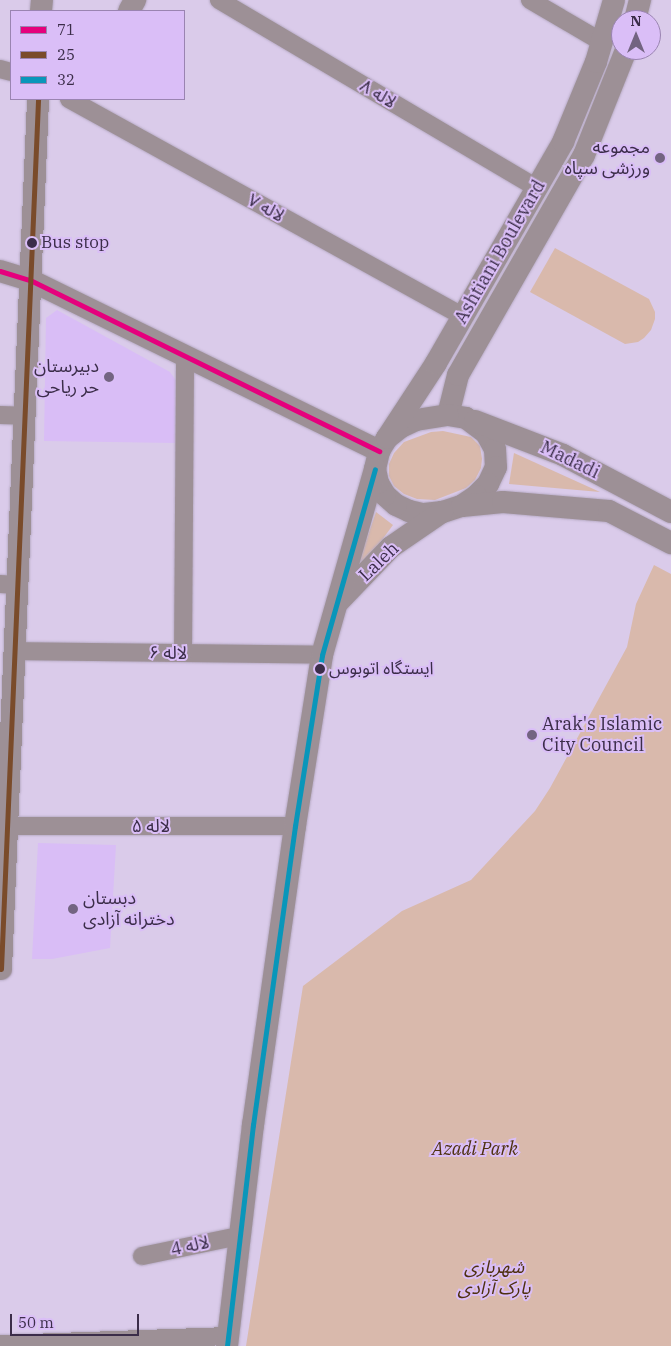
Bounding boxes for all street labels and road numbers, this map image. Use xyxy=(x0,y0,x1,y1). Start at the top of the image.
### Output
street label: لاله ۸ xyxy=(356,75,400,113)
street label: Ashtiani Boulevard xyxy=(450,176,550,328)
street label: لاله ۷ xyxy=(244,189,288,227)
street label: Madadi xyxy=(537,437,603,483)
street label: Laleh xyxy=(355,538,403,586)
street label: لاله ۶ xyxy=(149,642,187,664)
street label: لاله ۵ xyxy=(132,815,170,837)
street label: لاله 4 xyxy=(169,1231,211,1261)

